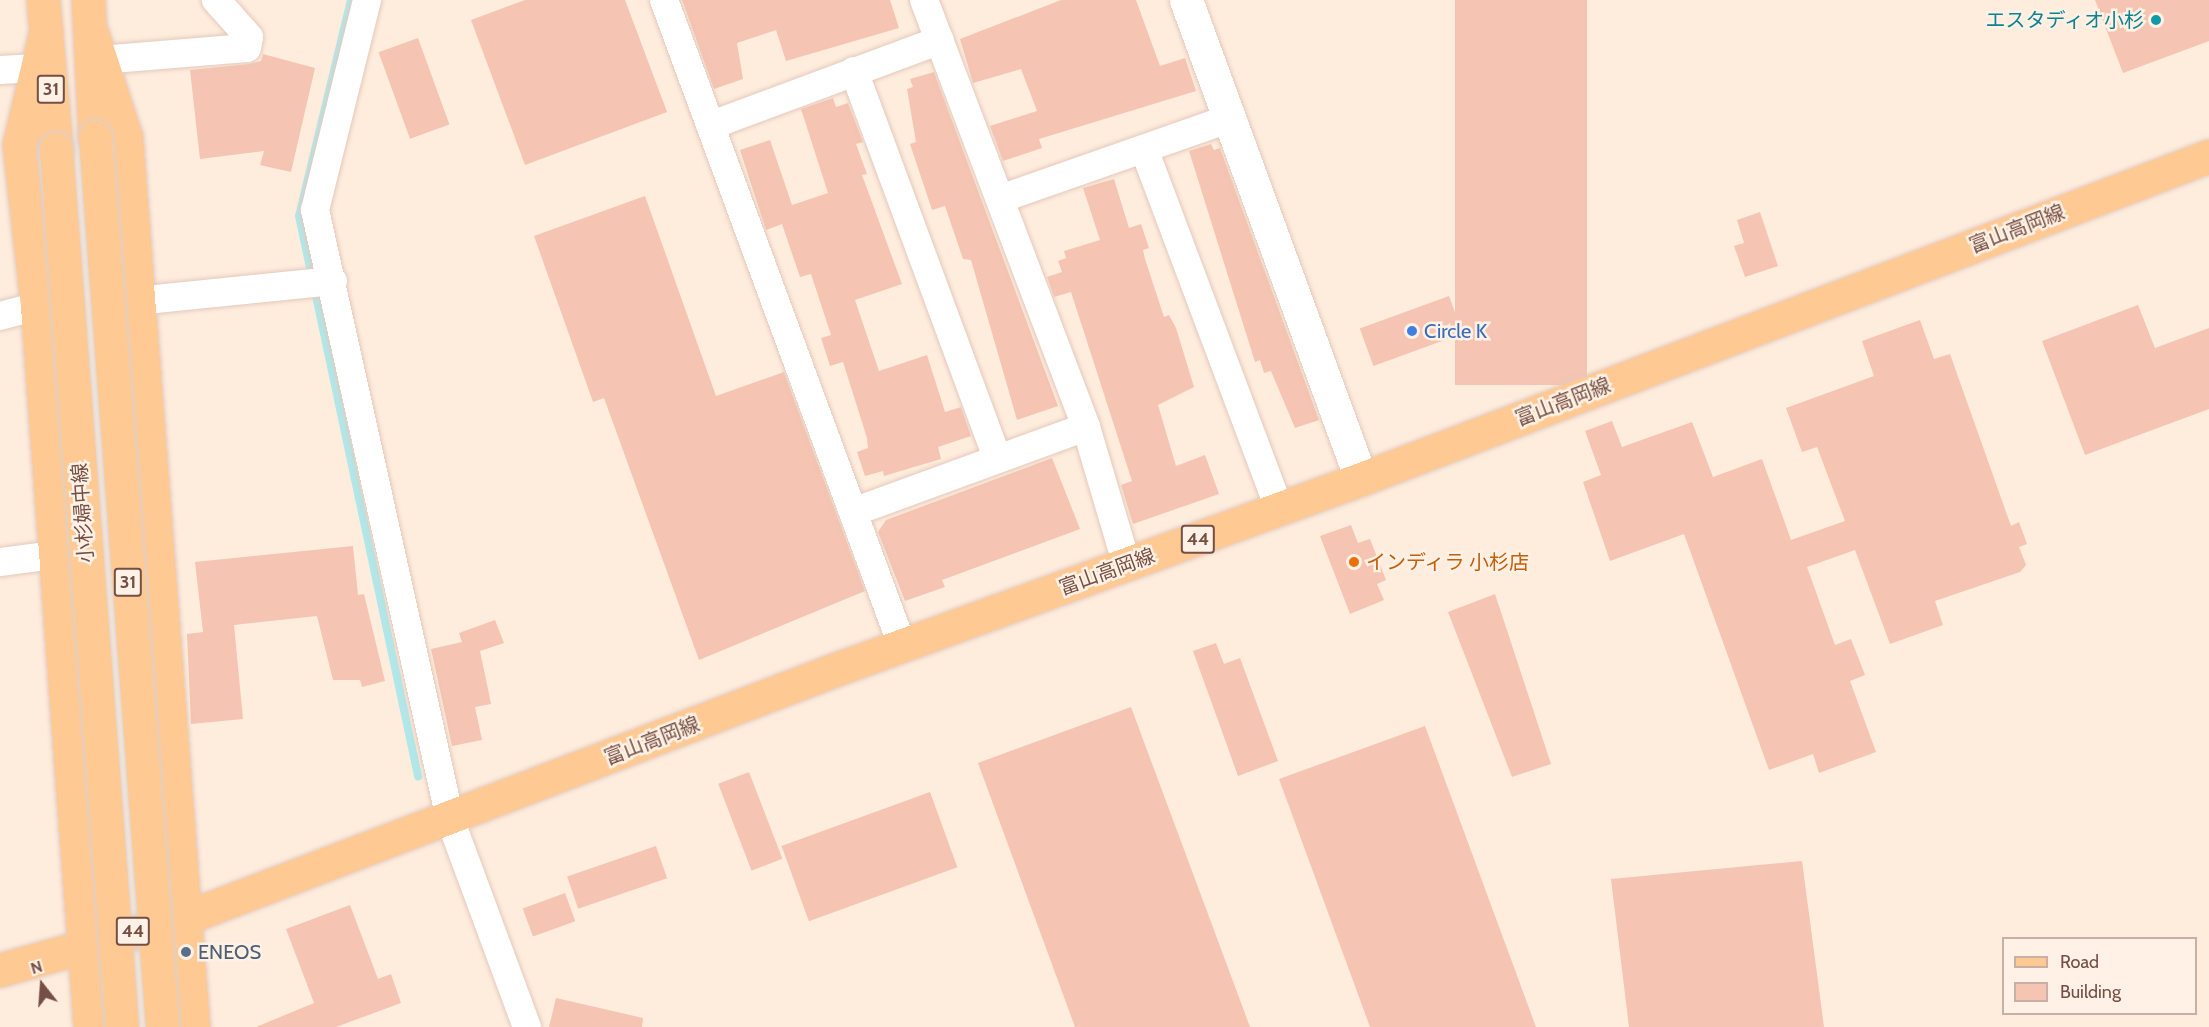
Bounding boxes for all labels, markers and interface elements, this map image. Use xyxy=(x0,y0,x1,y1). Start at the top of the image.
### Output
place label: エスタディオ小杉 xyxy=(1984,8,2144,32)
marker: エスタディオ小杉 xyxy=(2149,13,2163,27)
road number: 31 xyxy=(36,74,66,104)
street label: 富山高岡線 xyxy=(1966,200,2068,258)
place label: Circle K xyxy=(1424,319,1487,343)
marker: Circle K xyxy=(1405,324,1419,338)
street label: 富山高岡線 xyxy=(1512,373,1614,431)
street label: 小杉婦中線 xyxy=(68,462,98,564)
road number: 44 xyxy=(1180,524,1216,554)
street label: 富山高岡線 xyxy=(1056,544,1158,600)
place label: インディラ 小杉店 xyxy=(1366,550,1530,574)
marker: インディラ 小杉店 xyxy=(1347,555,1361,569)
road number: 31 xyxy=(113,567,143,597)
street label: 富山高岡線 xyxy=(601,712,703,770)
road number: 44 xyxy=(115,916,151,946)
legend xyxy=(2002,937,2197,1015)
place label: ENEOS xyxy=(198,940,261,964)
marker: ENEOS xyxy=(179,945,193,959)
text: Road xyxy=(2060,951,2099,973)
north arrow xyxy=(12,955,72,1015)
text: N xyxy=(28,957,45,978)
text: Building xyxy=(2060,981,2121,1003)

